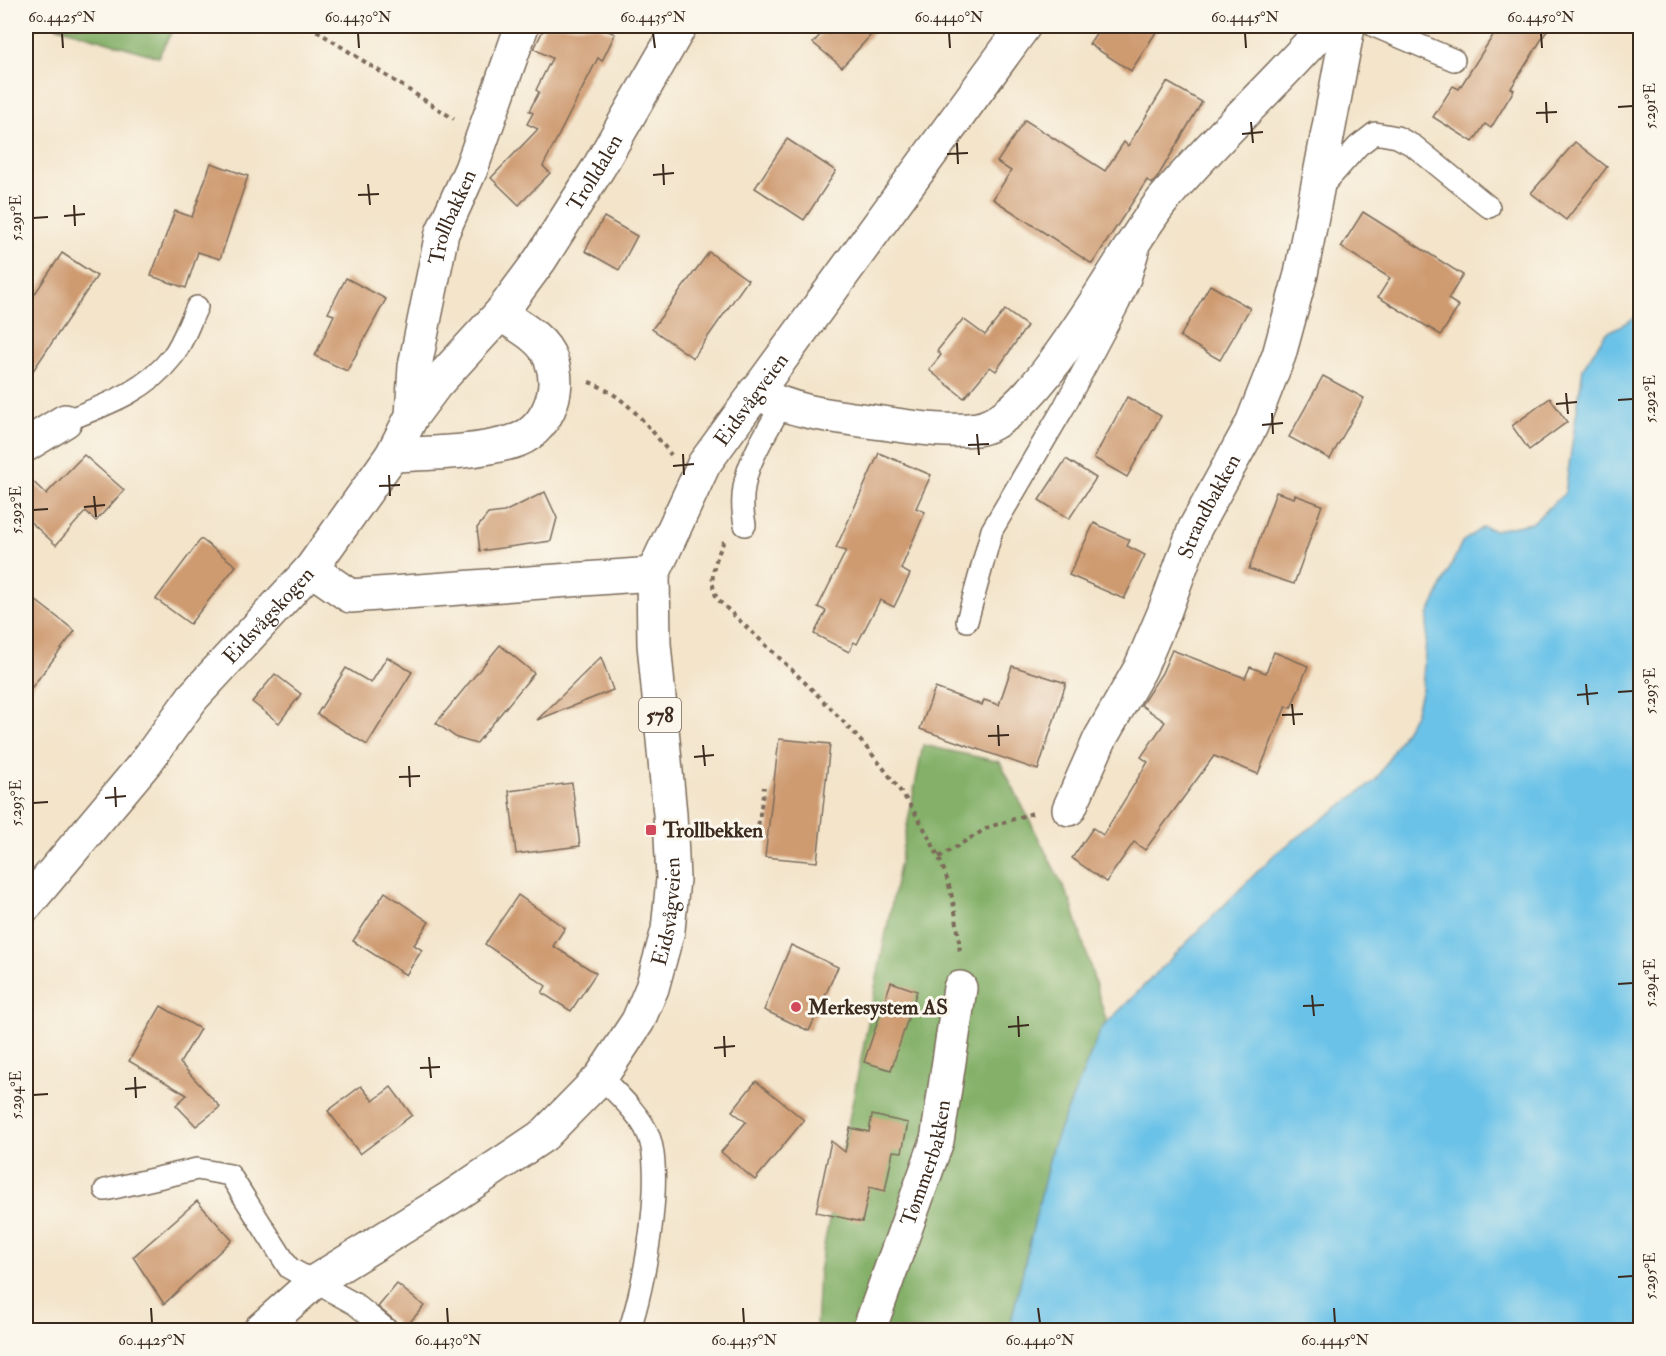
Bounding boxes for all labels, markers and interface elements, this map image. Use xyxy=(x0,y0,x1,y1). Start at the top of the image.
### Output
text: 60.4425°N xyxy=(28,8,96,27)
text: 60.4430°N xyxy=(325,8,392,27)
text: 60.4435°N xyxy=(620,8,686,27)
text: 60.4440°N xyxy=(914,8,984,27)
text: 60.4445°N xyxy=(1211,8,1280,27)
text: 60.4450°N xyxy=(1507,8,1575,27)
text: 5.291°E xyxy=(1641,83,1660,129)
street label: Trolldalen xyxy=(561,129,629,216)
street label: Trollbakken xyxy=(422,165,483,267)
text: 5.291°E xyxy=(7,195,26,241)
street label: Eidsvågveien xyxy=(708,347,794,451)
text: 5.292°E xyxy=(1641,375,1660,423)
street label: Strandbakken xyxy=(1171,449,1247,562)
text: 5.292°E xyxy=(7,486,26,534)
street label: Eidsvågskogen xyxy=(217,561,320,670)
text: 5.293°E xyxy=(1641,668,1660,714)
road number: 578 xyxy=(639,698,681,732)
text: 5.293°E xyxy=(7,780,26,826)
place label: Trollbekken xyxy=(662,817,763,844)
marker: Trollbekken xyxy=(644,823,658,837)
street label: Eidsvågveien xyxy=(645,857,687,969)
text: 5.294°E xyxy=(1641,958,1660,1007)
place label: Merkesystem AS xyxy=(807,994,948,1021)
marker: Merkesystem AS xyxy=(789,1000,803,1014)
text: 5.294°E xyxy=(7,1070,26,1119)
street label: Tømmerbakken xyxy=(894,1098,957,1229)
text: 5.295°E xyxy=(1641,1252,1660,1300)
text: 60.4425°N xyxy=(118,1331,186,1350)
text: 60.4430°N xyxy=(415,1331,482,1350)
text: 60.4435°N xyxy=(711,1331,777,1350)
text: 60.4440°N xyxy=(1005,1331,1075,1350)
text: 60.4445°N xyxy=(1301,1331,1370,1350)

